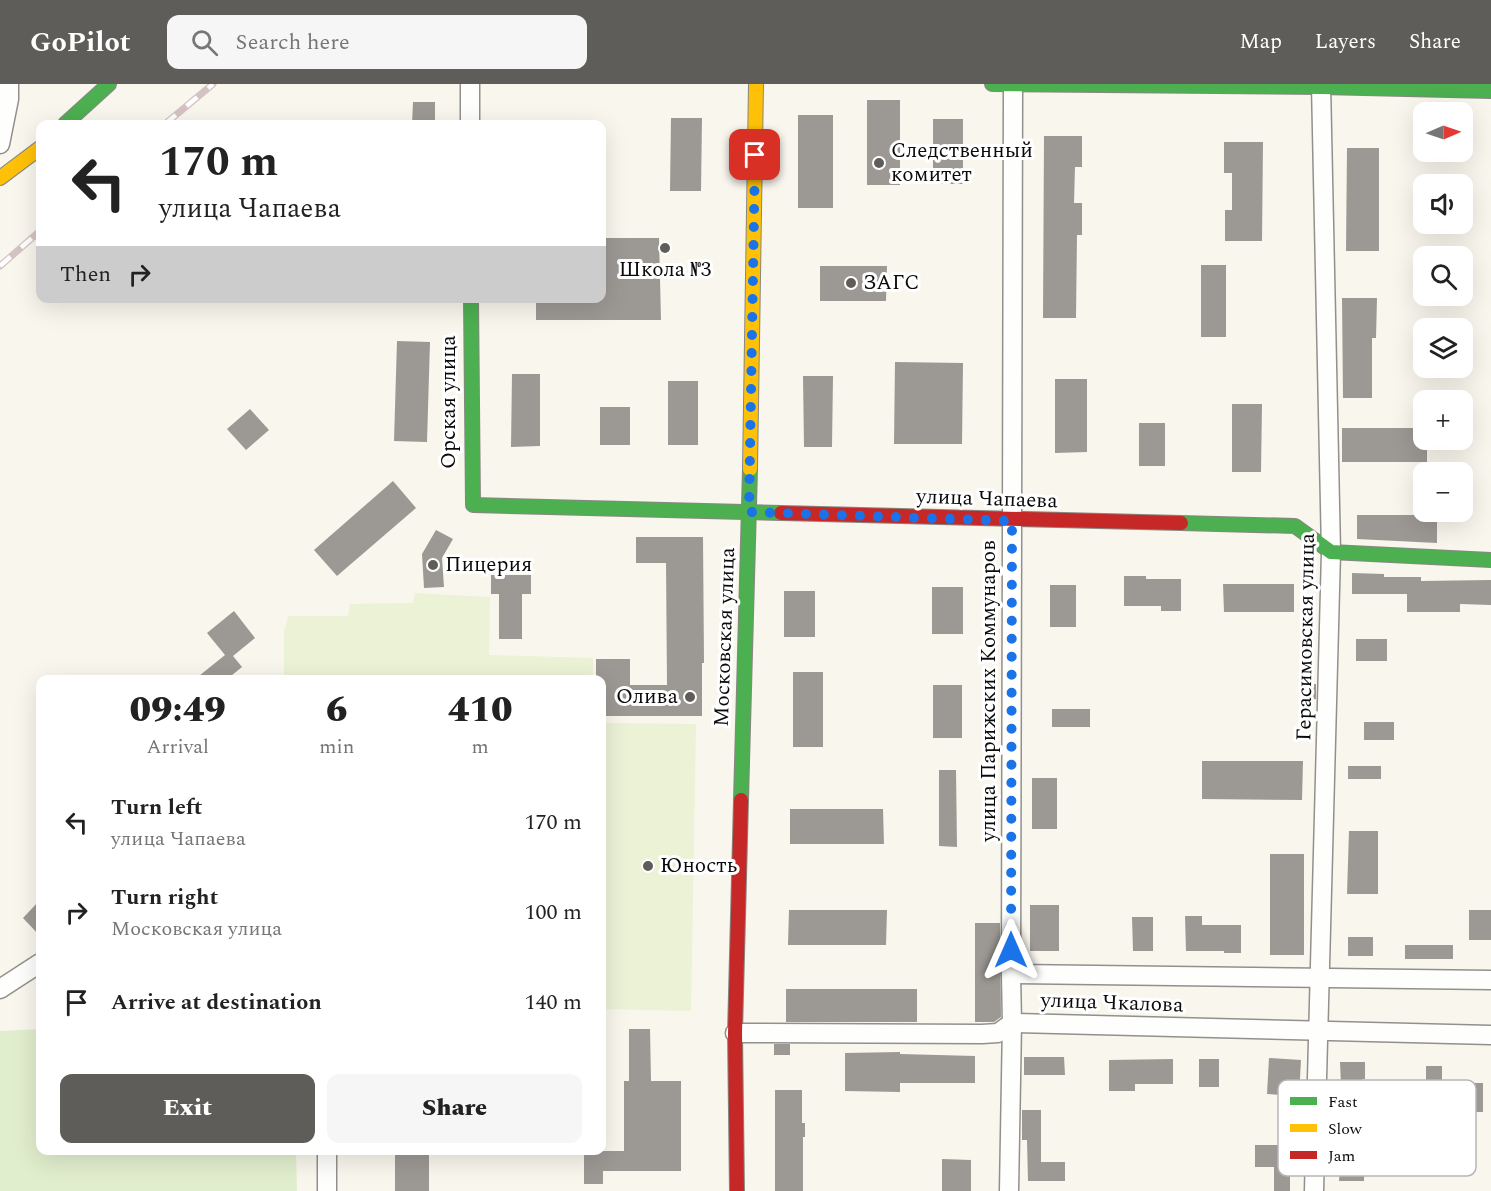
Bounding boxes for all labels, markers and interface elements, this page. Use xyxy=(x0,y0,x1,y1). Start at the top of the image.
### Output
search box xyxy=(167,15,587,69)
text: GoPilot xyxy=(30,21,131,64)
icon: search xyxy=(188,26,221,59)
text: Search here xyxy=(236,26,350,59)
text: Map xyxy=(1240,26,1282,58)
text: Layers xyxy=(1315,26,1376,58)
text: Share xyxy=(1409,26,1461,58)
north arrow xyxy=(1413,102,1473,162)
map controls xyxy=(1413,102,1473,522)
pin xyxy=(729,129,780,180)
text: 170 m xyxy=(159,131,278,194)
place label: Следственный комитет xyxy=(891,135,1033,191)
icon: arrive xyxy=(738,138,771,171)
icon: left xyxy=(60,144,138,222)
marker: Следственный комитет xyxy=(872,156,886,170)
button: sound xyxy=(1413,174,1473,234)
text: улица Чапаева xyxy=(159,188,341,230)
marker: Школа №3 xyxy=(658,241,672,255)
button: search xyxy=(1413,246,1473,306)
place label: Школа №3 xyxy=(619,254,712,286)
text: Then xyxy=(60,258,111,291)
icon: right xyxy=(123,258,156,291)
place label: ЗАГС xyxy=(863,267,919,299)
marker: ЗАГС xyxy=(844,276,858,290)
button: layers xyxy=(1413,318,1473,378)
street label: Орская улица xyxy=(433,334,465,469)
button: + xyxy=(1413,390,1473,450)
button: − xyxy=(1413,462,1473,522)
street label: улица Чапаева xyxy=(915,481,1059,517)
street label: Герасимовская улица xyxy=(1288,532,1324,741)
street label: улица Парижских Коммунаров xyxy=(973,540,1005,843)
street label: Московская улица xyxy=(706,546,744,727)
place label: Пицерия xyxy=(445,549,532,581)
marker: Пицерия xyxy=(426,558,440,572)
place label: Олива xyxy=(616,681,679,713)
text: 09:49 xyxy=(129,683,226,738)
text: 6 xyxy=(326,683,348,738)
text: 410 xyxy=(448,683,513,738)
marker: Олива xyxy=(683,690,697,704)
text: Arrival xyxy=(147,732,209,762)
text: min xyxy=(319,732,354,762)
text: m xyxy=(472,732,489,762)
text: Turn left xyxy=(111,791,203,824)
icon: left xyxy=(60,806,93,839)
text: 170 m xyxy=(525,806,582,839)
text: улица Чапаева xyxy=(111,824,246,854)
place label: Юность xyxy=(660,850,737,882)
marker: Юность xyxy=(641,859,655,873)
text: Turn right xyxy=(111,881,218,914)
icon: right xyxy=(60,896,93,929)
text: 100 m xyxy=(525,896,582,929)
text: Московская улица xyxy=(111,914,282,944)
position arrow xyxy=(979,918,1043,982)
street label: улица Чкалова xyxy=(1039,984,1185,1022)
icon: arrive xyxy=(60,986,93,1019)
text: Arrive at destination xyxy=(111,986,322,1019)
text: 140 m xyxy=(525,986,582,1019)
button: Exit xyxy=(60,1074,315,1143)
button: Share xyxy=(327,1074,582,1143)
legend xyxy=(1278,1080,1476,1176)
text: Fast xyxy=(1328,1090,1358,1114)
text: Slow xyxy=(1328,1117,1363,1141)
text: Jam xyxy=(1328,1144,1356,1168)

